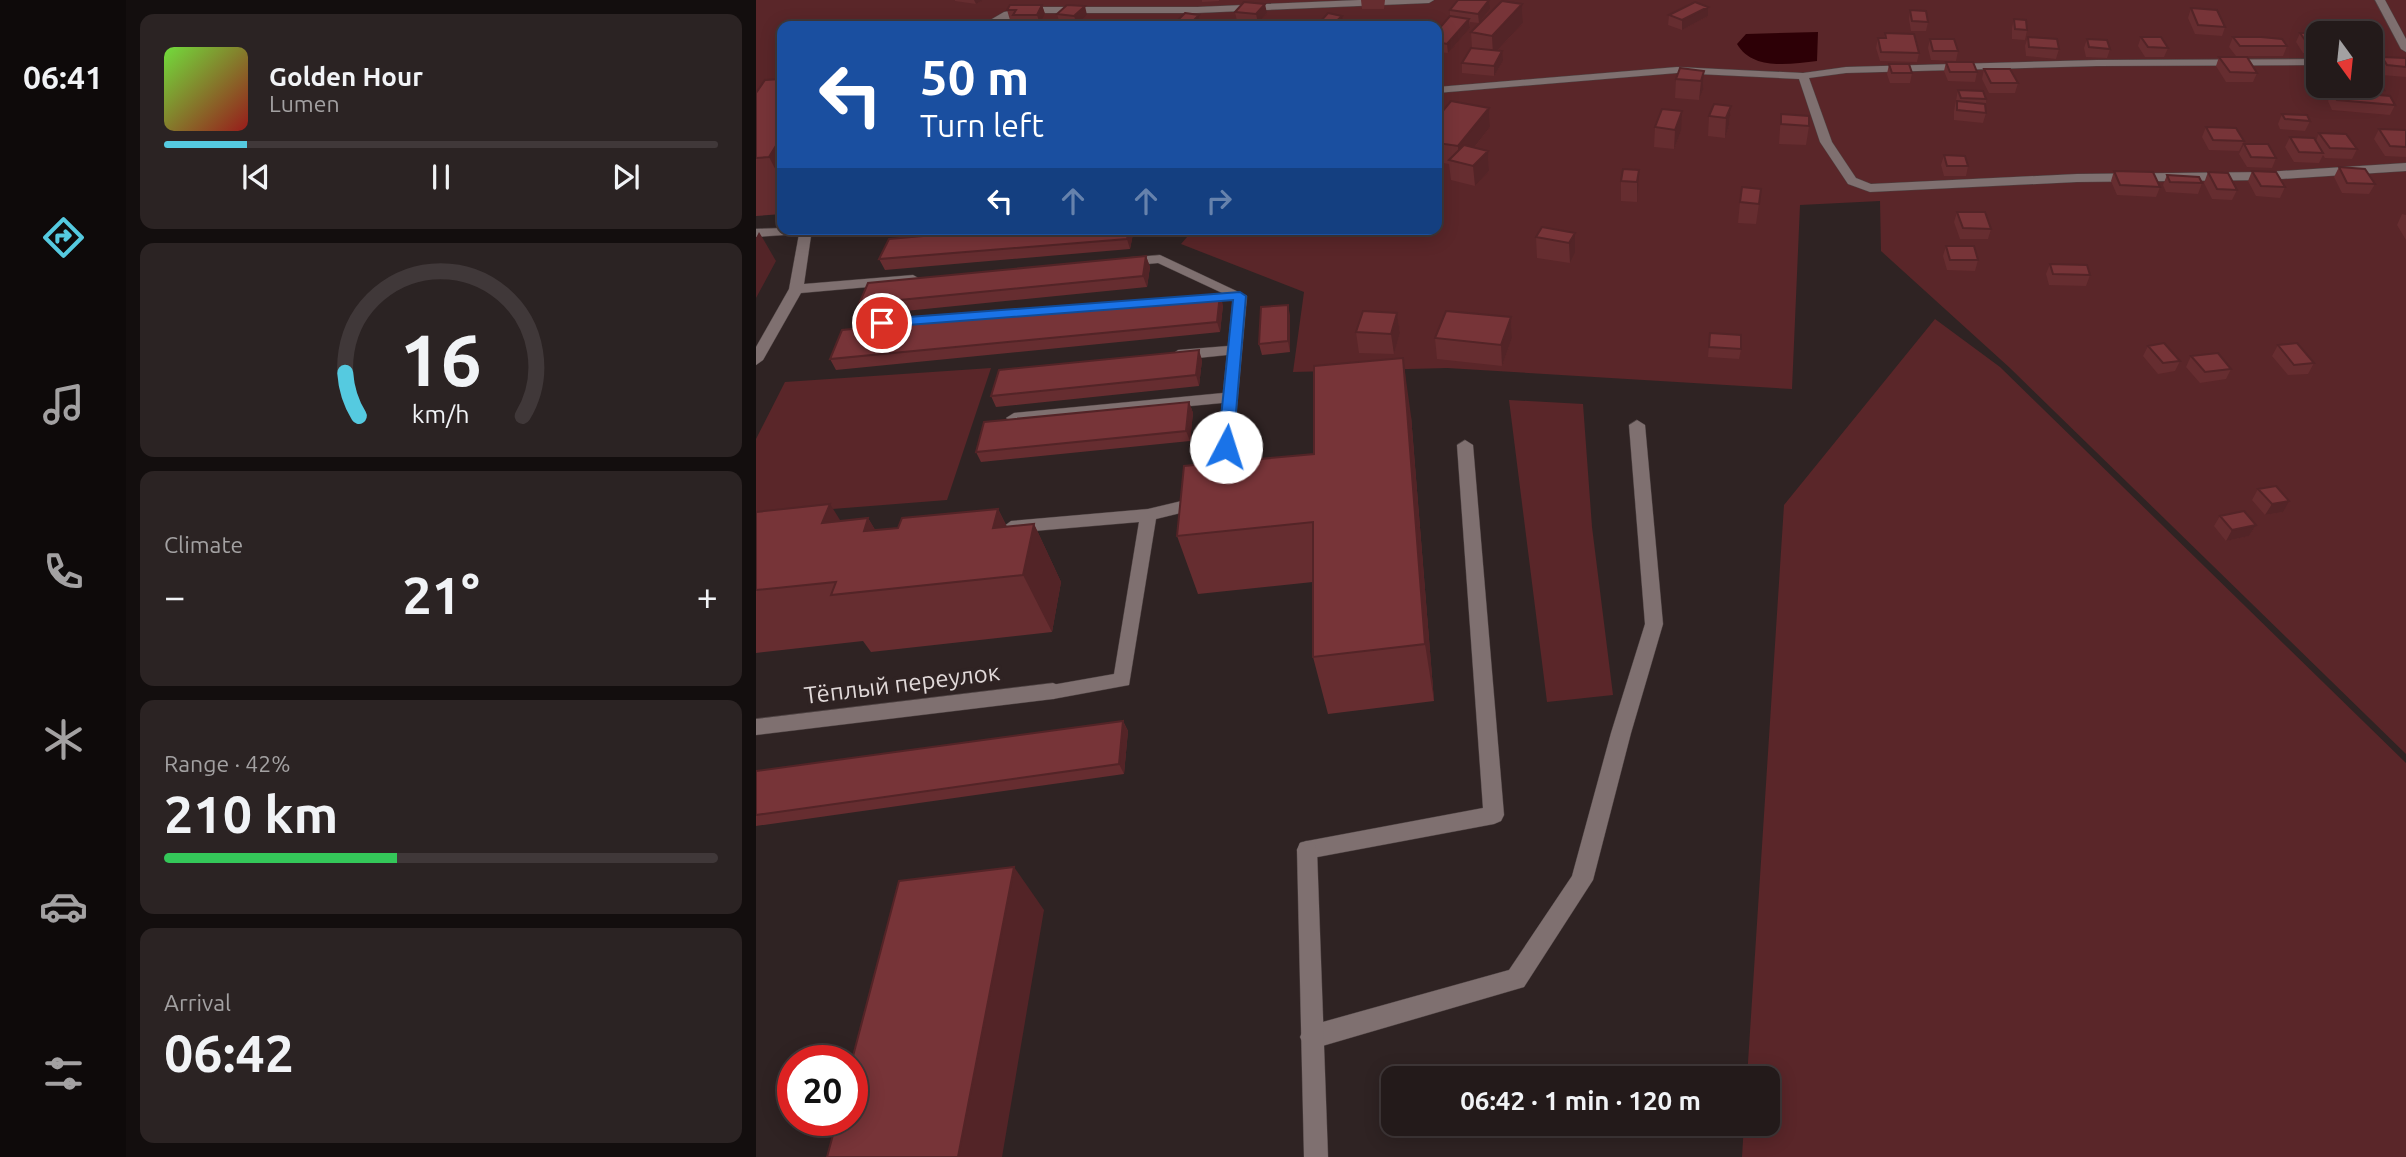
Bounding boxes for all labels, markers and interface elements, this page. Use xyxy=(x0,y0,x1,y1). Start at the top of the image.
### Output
north arrow xyxy=(2306,21,2384,98)
map controls xyxy=(2306,21,2383,98)
icon: left xyxy=(805,49,896,140)
text: 50 m xyxy=(920,49,1029,104)
text: 06:41 xyxy=(23,59,103,95)
text: Golden Hour xyxy=(269,62,423,91)
text: Lumen xyxy=(269,91,340,116)
text: Turn left xyxy=(920,107,1044,143)
icon: previous xyxy=(237,158,275,196)
icon: pause xyxy=(422,158,460,196)
icon: next xyxy=(607,158,645,196)
icon: left xyxy=(981,182,1019,220)
icon: ahead xyxy=(1054,182,1092,220)
icon: ahead xyxy=(1127,182,1165,220)
icon: right xyxy=(1200,182,1238,220)
icon: directions xyxy=(39,213,88,262)
pin xyxy=(852,293,912,353)
icon: arrive xyxy=(863,304,901,342)
text: 16 xyxy=(400,318,482,400)
icon: music xyxy=(39,380,88,429)
text: km/h xyxy=(412,400,470,428)
position arrow xyxy=(1189,410,1263,484)
text: Climate xyxy=(164,532,243,557)
icon: phone xyxy=(39,547,88,596)
text: 21° xyxy=(402,566,480,624)
text: − xyxy=(164,575,185,617)
text: + xyxy=(697,575,718,617)
street label: Тёплый переулок xyxy=(803,658,1001,709)
icon: climate xyxy=(39,715,88,764)
text: Range · 42% xyxy=(164,751,291,776)
text: 210 km xyxy=(164,785,338,843)
icon: car xyxy=(39,882,88,931)
text: Arrival xyxy=(164,990,231,1015)
text: 06:42 xyxy=(164,1024,294,1082)
speed limit sign: 20 xyxy=(777,1045,868,1136)
icon: filters xyxy=(39,1049,88,1098)
text: 06:42 · 1 min · 120 m xyxy=(1460,1086,1701,1115)

